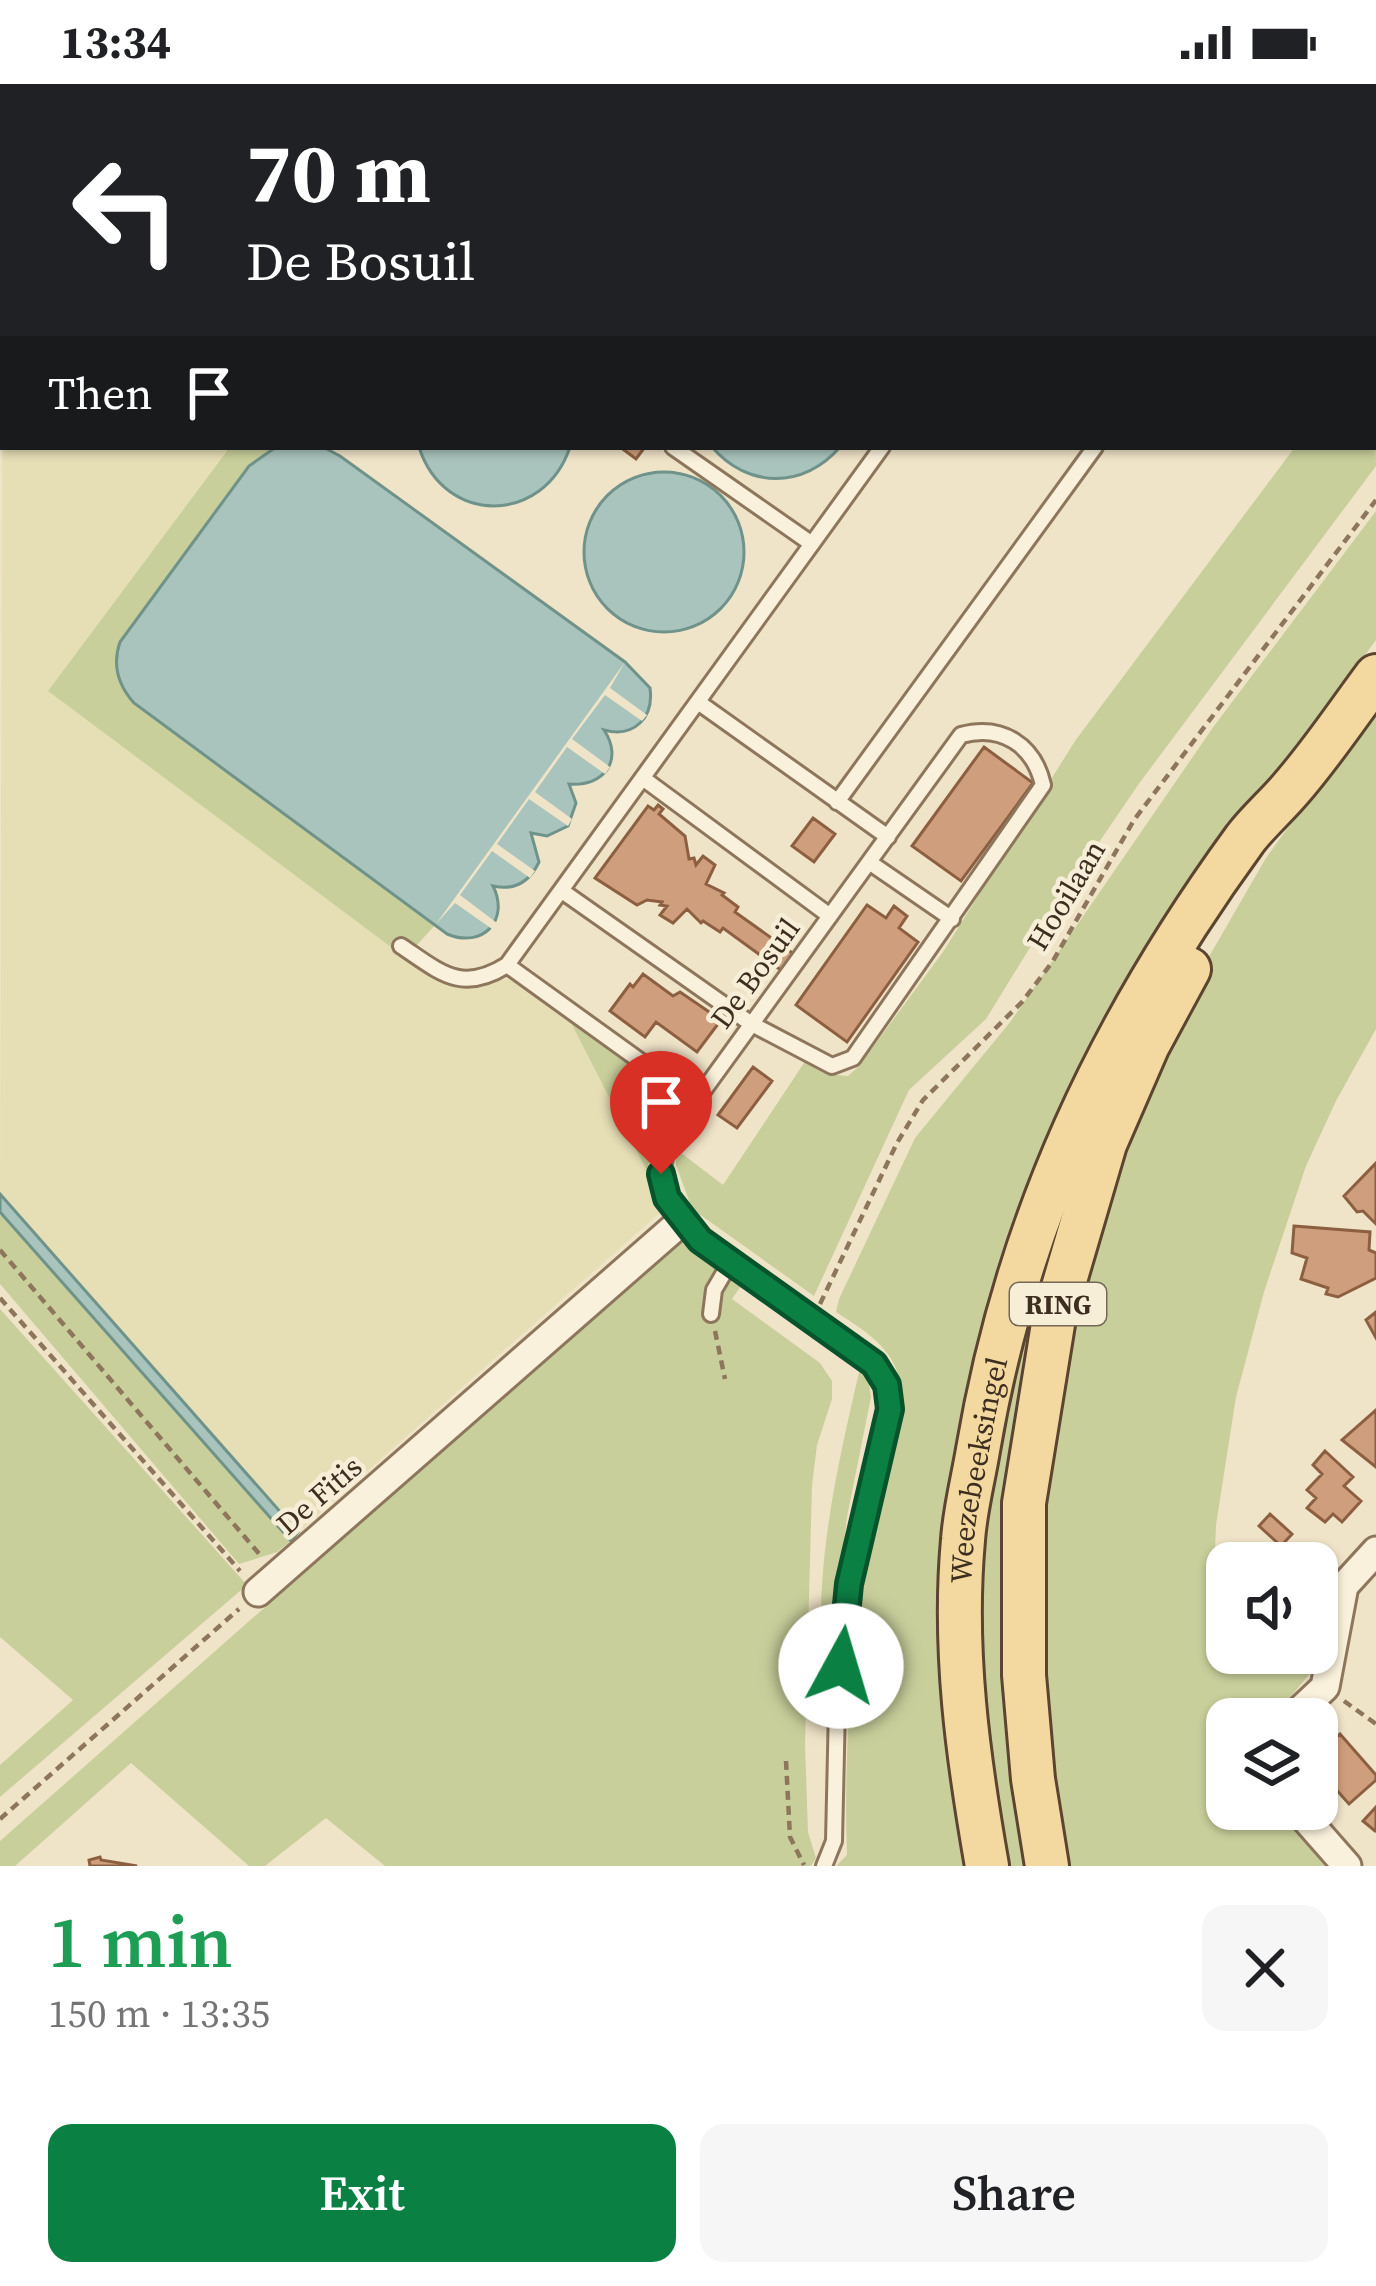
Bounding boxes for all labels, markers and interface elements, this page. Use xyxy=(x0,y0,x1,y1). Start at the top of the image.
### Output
text: 13:34 xyxy=(60,11,171,73)
text: 70 m xyxy=(246,115,431,230)
icon: left xyxy=(48,132,204,288)
text: De Bosuil xyxy=(246,224,475,298)
icon: arrive xyxy=(176,360,242,426)
text: Then xyxy=(48,362,152,424)
street label: Hooilaan xyxy=(1017,832,1115,958)
street label: De Bosuil xyxy=(701,909,809,1037)
pin xyxy=(610,1051,712,1174)
icon: arrive xyxy=(628,1069,694,1135)
road number: RING xyxy=(1010,1283,1106,1325)
street label: Weezebeeksingel xyxy=(940,1353,1017,1584)
street label: De Fitis xyxy=(267,1446,371,1544)
map controls xyxy=(1206,1542,1338,1830)
button: sound xyxy=(1206,1542,1338,1674)
position arrow xyxy=(778,1603,904,1729)
button: layers xyxy=(1206,1698,1338,1830)
text: 1 min xyxy=(48,1892,233,1991)
button: close xyxy=(1202,1905,1328,2031)
text: 150 m · 13:35 xyxy=(48,1987,270,2040)
button: Exit xyxy=(48,2124,676,2262)
button: Share xyxy=(700,2124,1328,2262)

